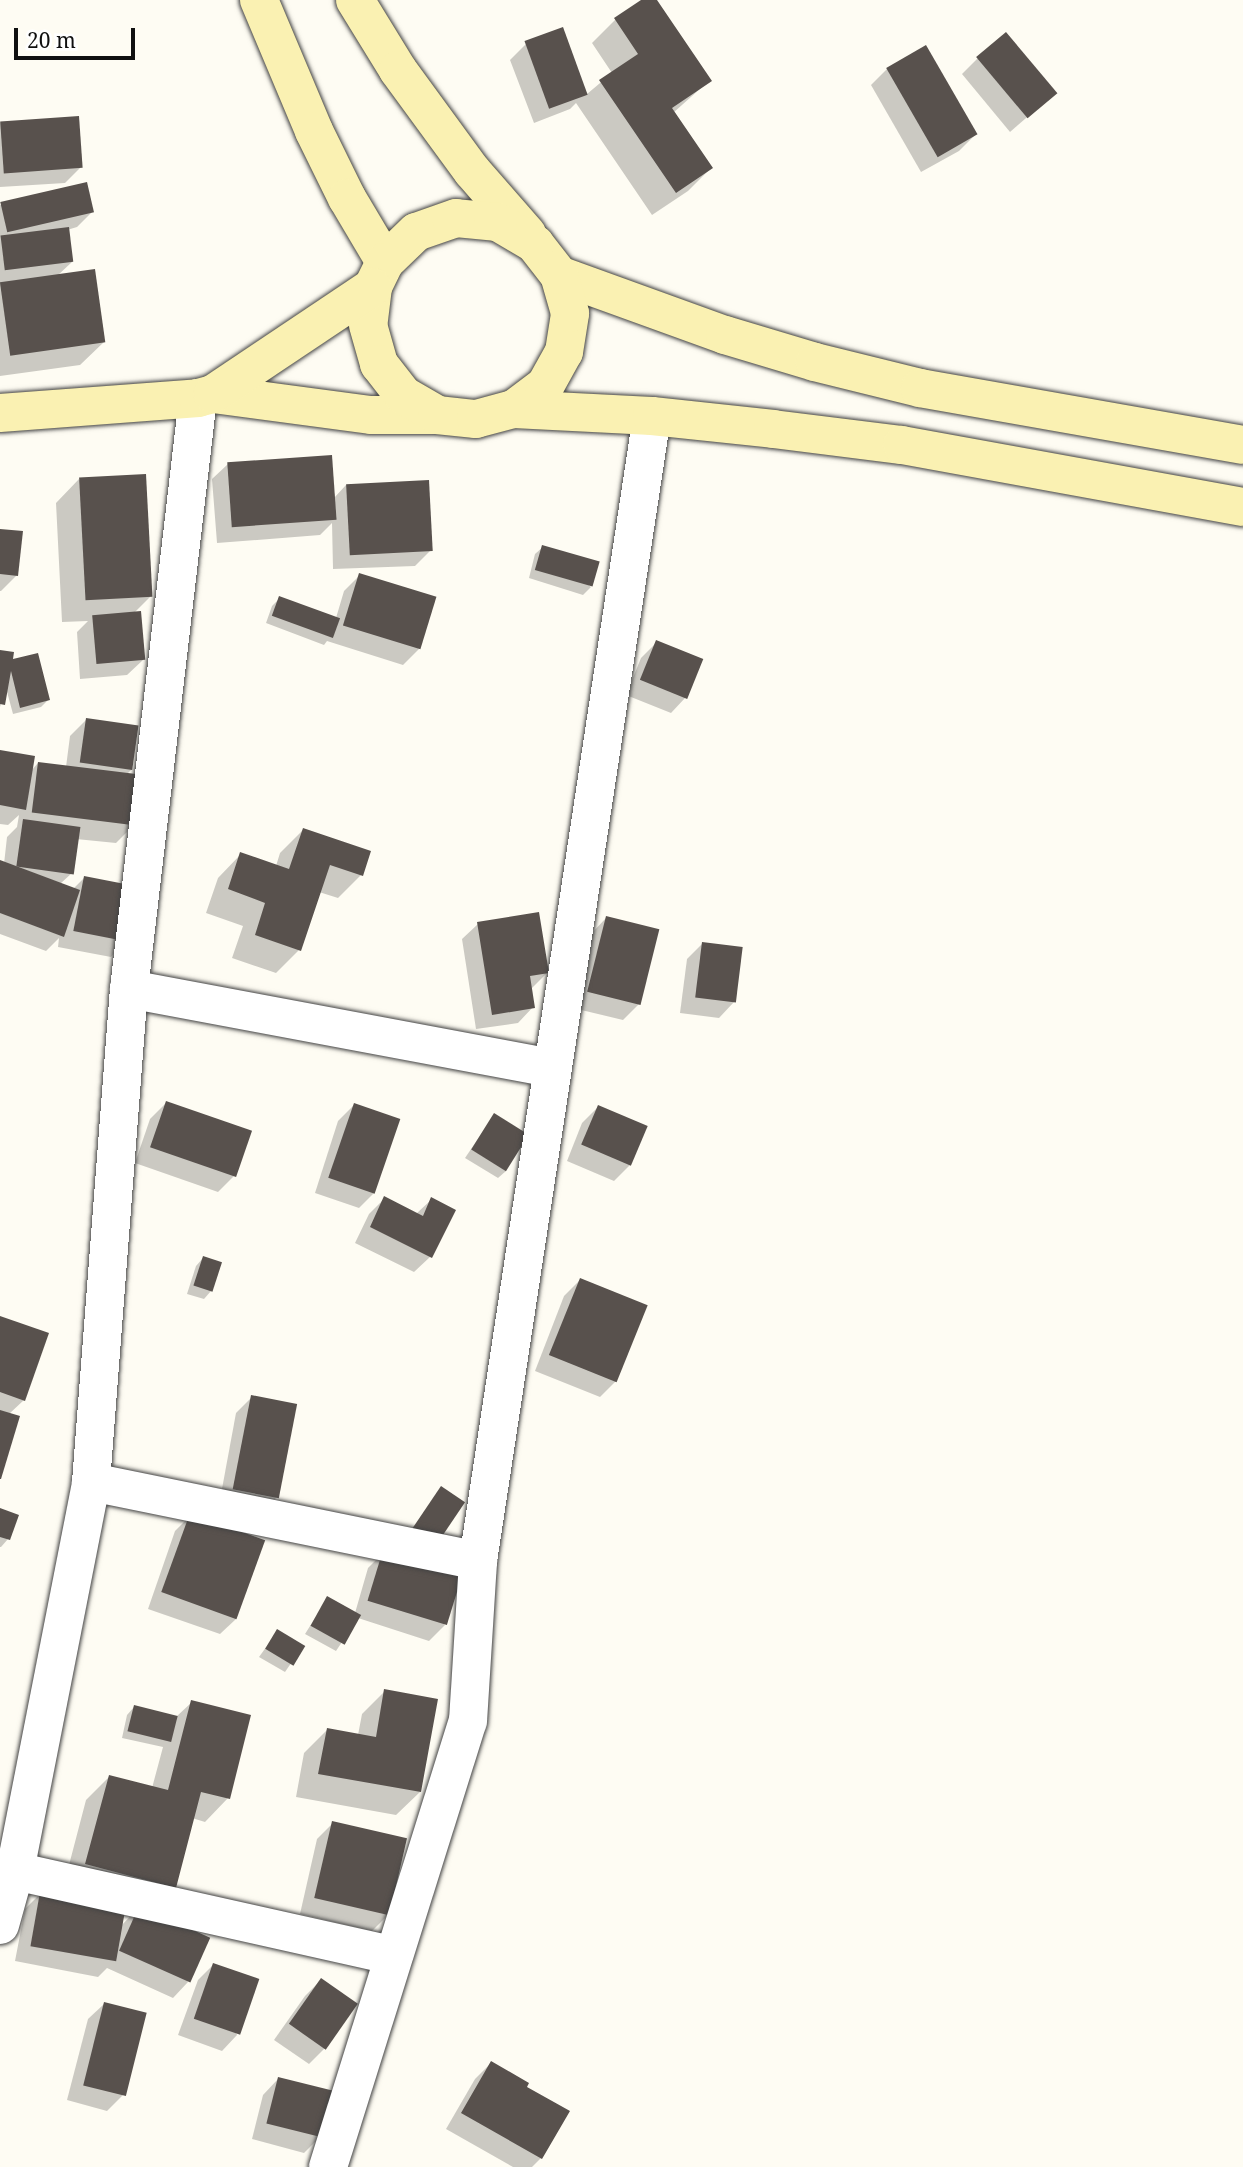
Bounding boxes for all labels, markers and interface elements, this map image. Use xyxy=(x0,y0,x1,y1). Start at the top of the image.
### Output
scale bar xyxy=(18,14,138,58)
text: 20 m xyxy=(27,26,76,54)

